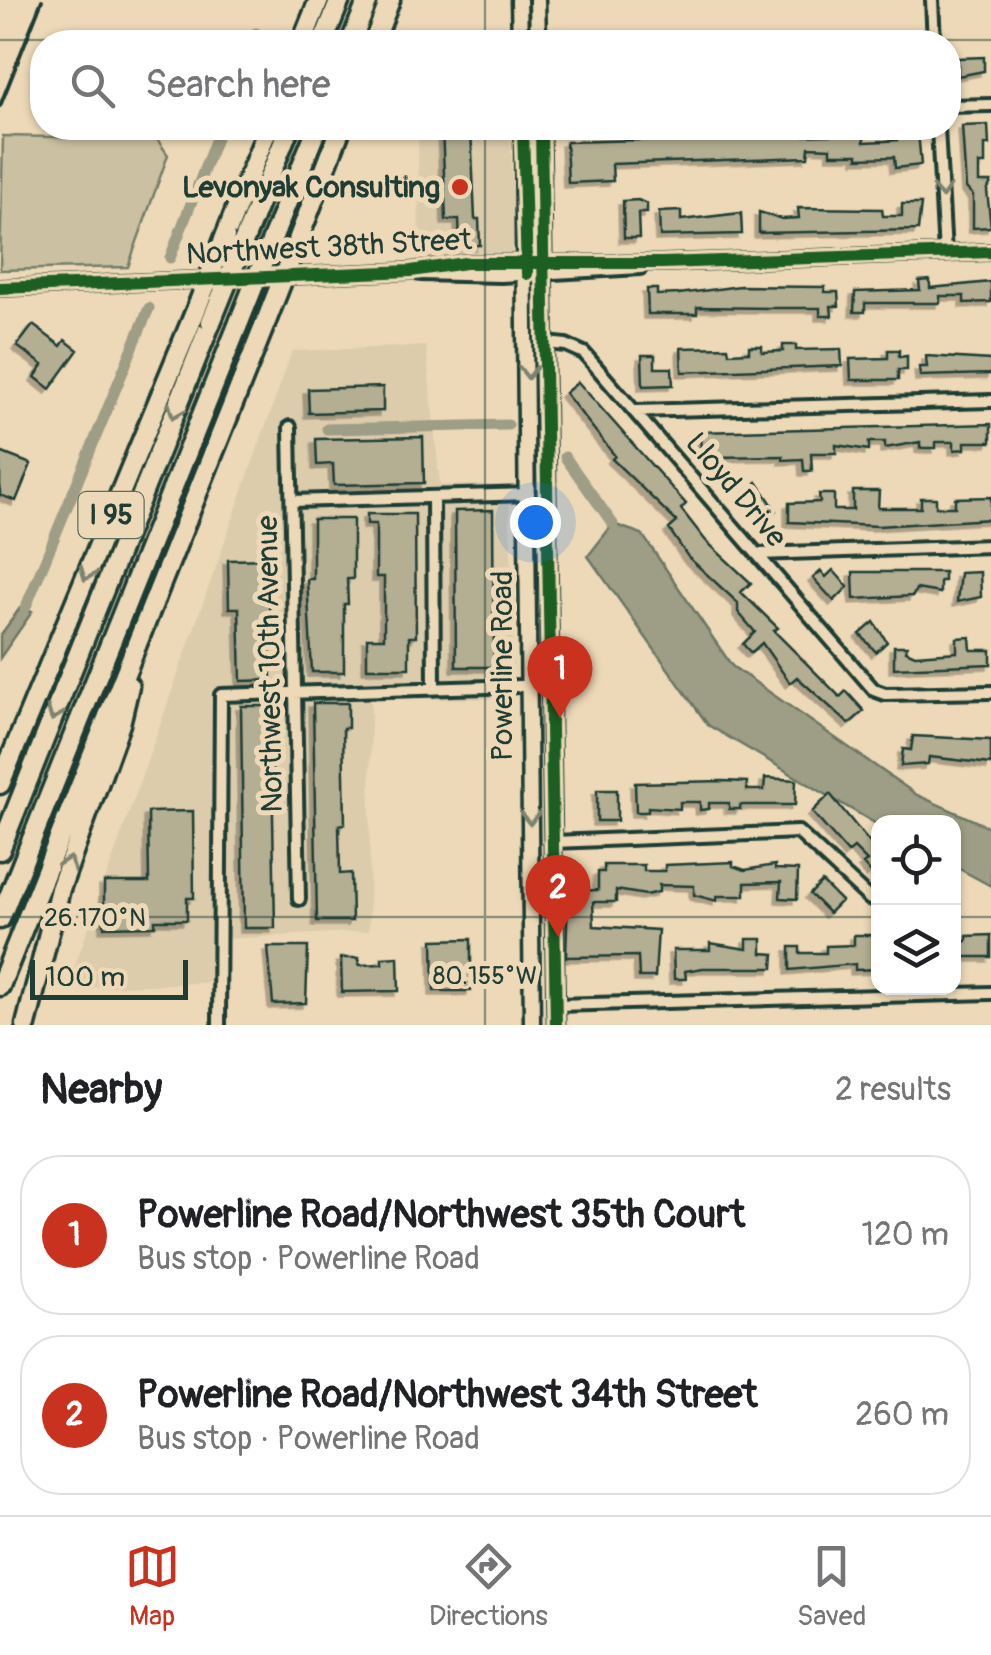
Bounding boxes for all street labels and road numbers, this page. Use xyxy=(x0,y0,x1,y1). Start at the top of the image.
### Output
street label: Northwest 38th Street xyxy=(185,221,474,273)
street label: Lloyd Drive xyxy=(677,425,795,555)
road number: I 95 xyxy=(78,492,144,538)
street label: Northwest 10th Avenue xyxy=(249,515,291,813)
street label: Powerline Road xyxy=(484,571,521,761)

